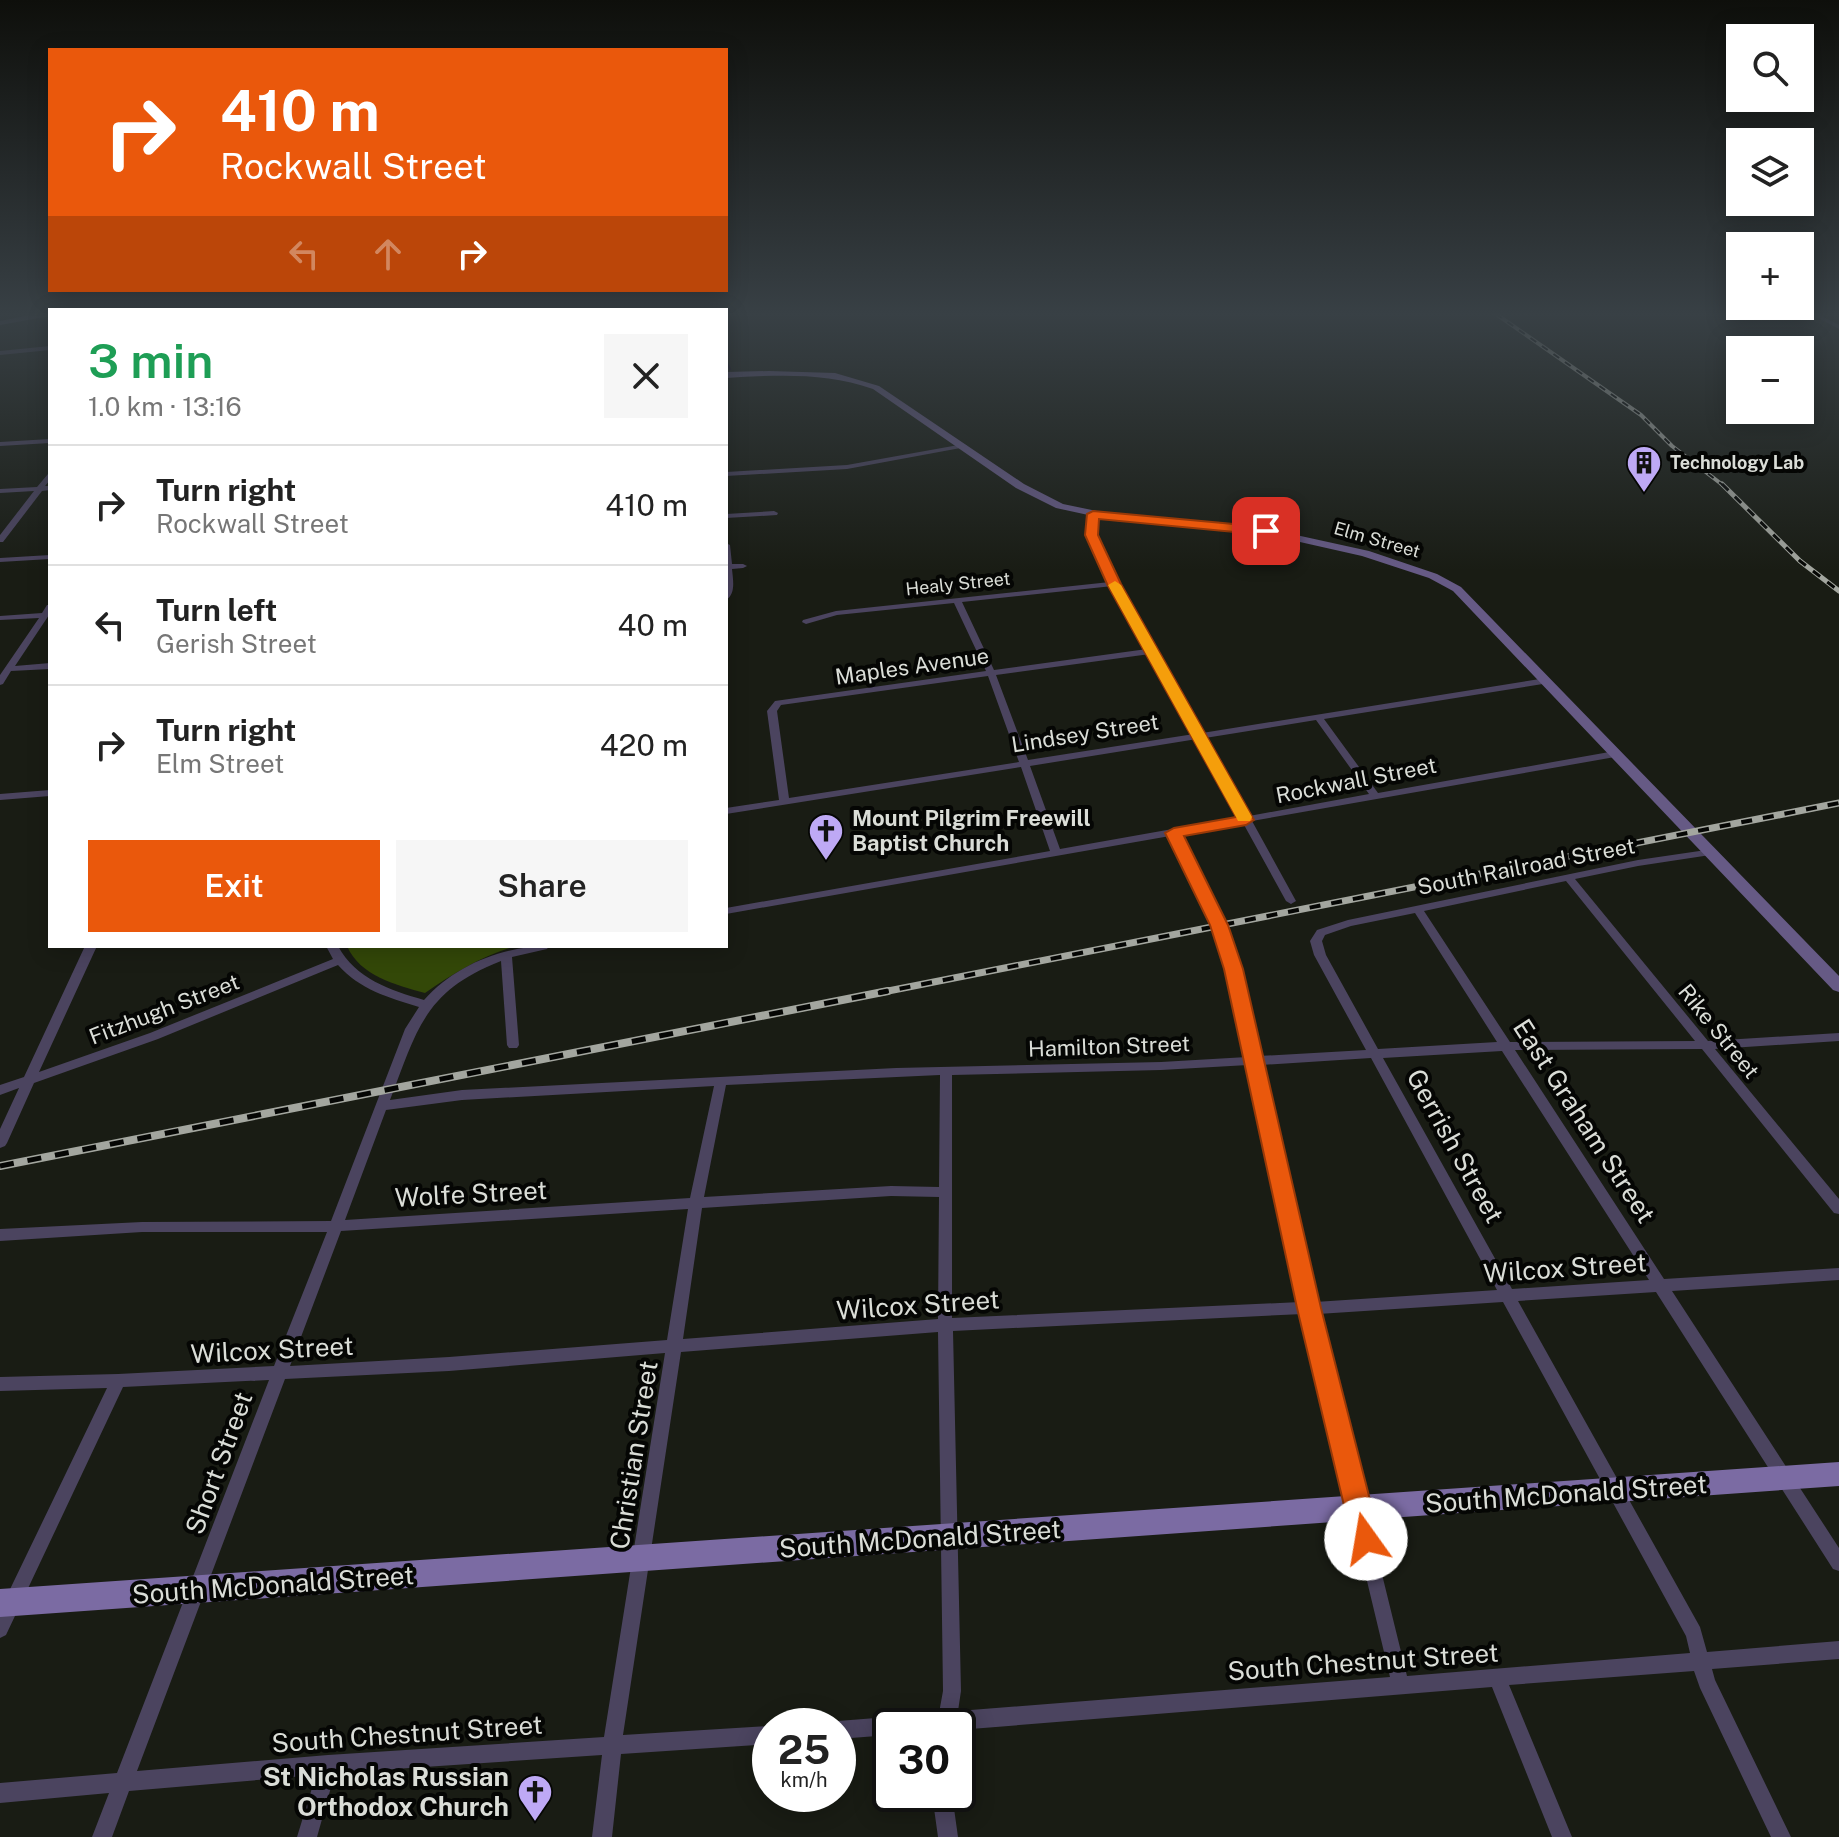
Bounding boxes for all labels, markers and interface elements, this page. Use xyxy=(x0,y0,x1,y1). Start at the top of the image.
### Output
map controls xyxy=(1726,24,1814,424)
button: search xyxy=(1726,24,1814,112)
text: 410 m xyxy=(220,78,380,144)
icon: right xyxy=(88,80,192,184)
button: layers xyxy=(1726,128,1814,216)
text: Rockwall Street xyxy=(220,145,487,187)
icon: left xyxy=(282,232,326,276)
icon: ahead xyxy=(366,232,410,276)
icon: right xyxy=(450,232,494,276)
button: + xyxy=(1726,232,1814,320)
text: 3 min xyxy=(88,332,213,389)
button: close xyxy=(604,334,688,418)
button: − xyxy=(1726,336,1814,424)
text: 1.0 km · 13:16 xyxy=(88,391,242,422)
building icon: Technology Lab xyxy=(1625,444,1663,494)
place label: Technology Lab xyxy=(1670,452,1804,473)
text: Turn right xyxy=(156,472,296,508)
icon: right xyxy=(88,483,132,527)
text: 410 m xyxy=(605,487,688,523)
pin xyxy=(1232,497,1300,565)
text: Rockwall Street xyxy=(156,508,349,539)
icon: arrive xyxy=(1244,509,1288,553)
street label: Elm Street xyxy=(1332,517,1423,562)
street label: Healy Street xyxy=(904,568,1011,599)
text: Turn left xyxy=(156,592,277,628)
icon: left xyxy=(88,603,132,647)
text: 40 m xyxy=(618,607,688,643)
text: Gerish Street xyxy=(156,628,317,659)
street label: Maples Avenue xyxy=(833,642,991,690)
street label: Lindsey Street xyxy=(1009,709,1161,757)
text: Turn right xyxy=(156,712,296,748)
icon: right xyxy=(88,723,132,767)
text: 420 m xyxy=(600,727,688,763)
text: Elm Street xyxy=(156,748,284,779)
street label: Rockwall Street xyxy=(1273,752,1439,808)
place label: Mount Pilgrim Freewill Baptist Church xyxy=(852,805,1091,856)
church icon: Mount Pilgrim Freewill Baptist Church xyxy=(807,812,845,862)
street label: South Railroad Street xyxy=(1415,832,1637,900)
button: Exit xyxy=(88,840,380,932)
button: Share xyxy=(396,840,688,932)
street label: Fitzhugh Street xyxy=(85,968,243,1050)
street label: Rike Street xyxy=(1673,978,1765,1084)
street label: East Graham Street xyxy=(1507,1013,1662,1228)
street label: Hamilton Street xyxy=(1027,1030,1191,1062)
street label: Gerrish Street xyxy=(1400,1063,1510,1228)
street label: Wolfe Street xyxy=(394,1174,548,1213)
street label: Wilcox Street xyxy=(1482,1246,1648,1289)
street label: Wilcox Street xyxy=(835,1283,1001,1326)
street label: Wilcox Street xyxy=(190,1330,354,1369)
street label: Christian Street xyxy=(603,1358,664,1551)
street label: Short Street xyxy=(178,1387,259,1538)
street label: South McDonald Street xyxy=(1424,1468,1708,1519)
position arrow xyxy=(1324,1497,1408,1581)
street label: South McDonald Street xyxy=(778,1513,1062,1564)
street label: South McDonald Street xyxy=(131,1559,415,1610)
street label: South Chestnut Street xyxy=(1226,1637,1500,1686)
speed limit sign: 30 xyxy=(872,1708,976,1812)
street label: South Chestnut Street xyxy=(270,1709,544,1758)
text: 25 xyxy=(778,1726,830,1773)
place label: St Nicholas Russian Orthodox Church xyxy=(263,1761,509,1822)
text: km/h xyxy=(780,1768,828,1792)
church icon: St Nicholas Russian Orthodox Church xyxy=(516,1773,554,1823)

